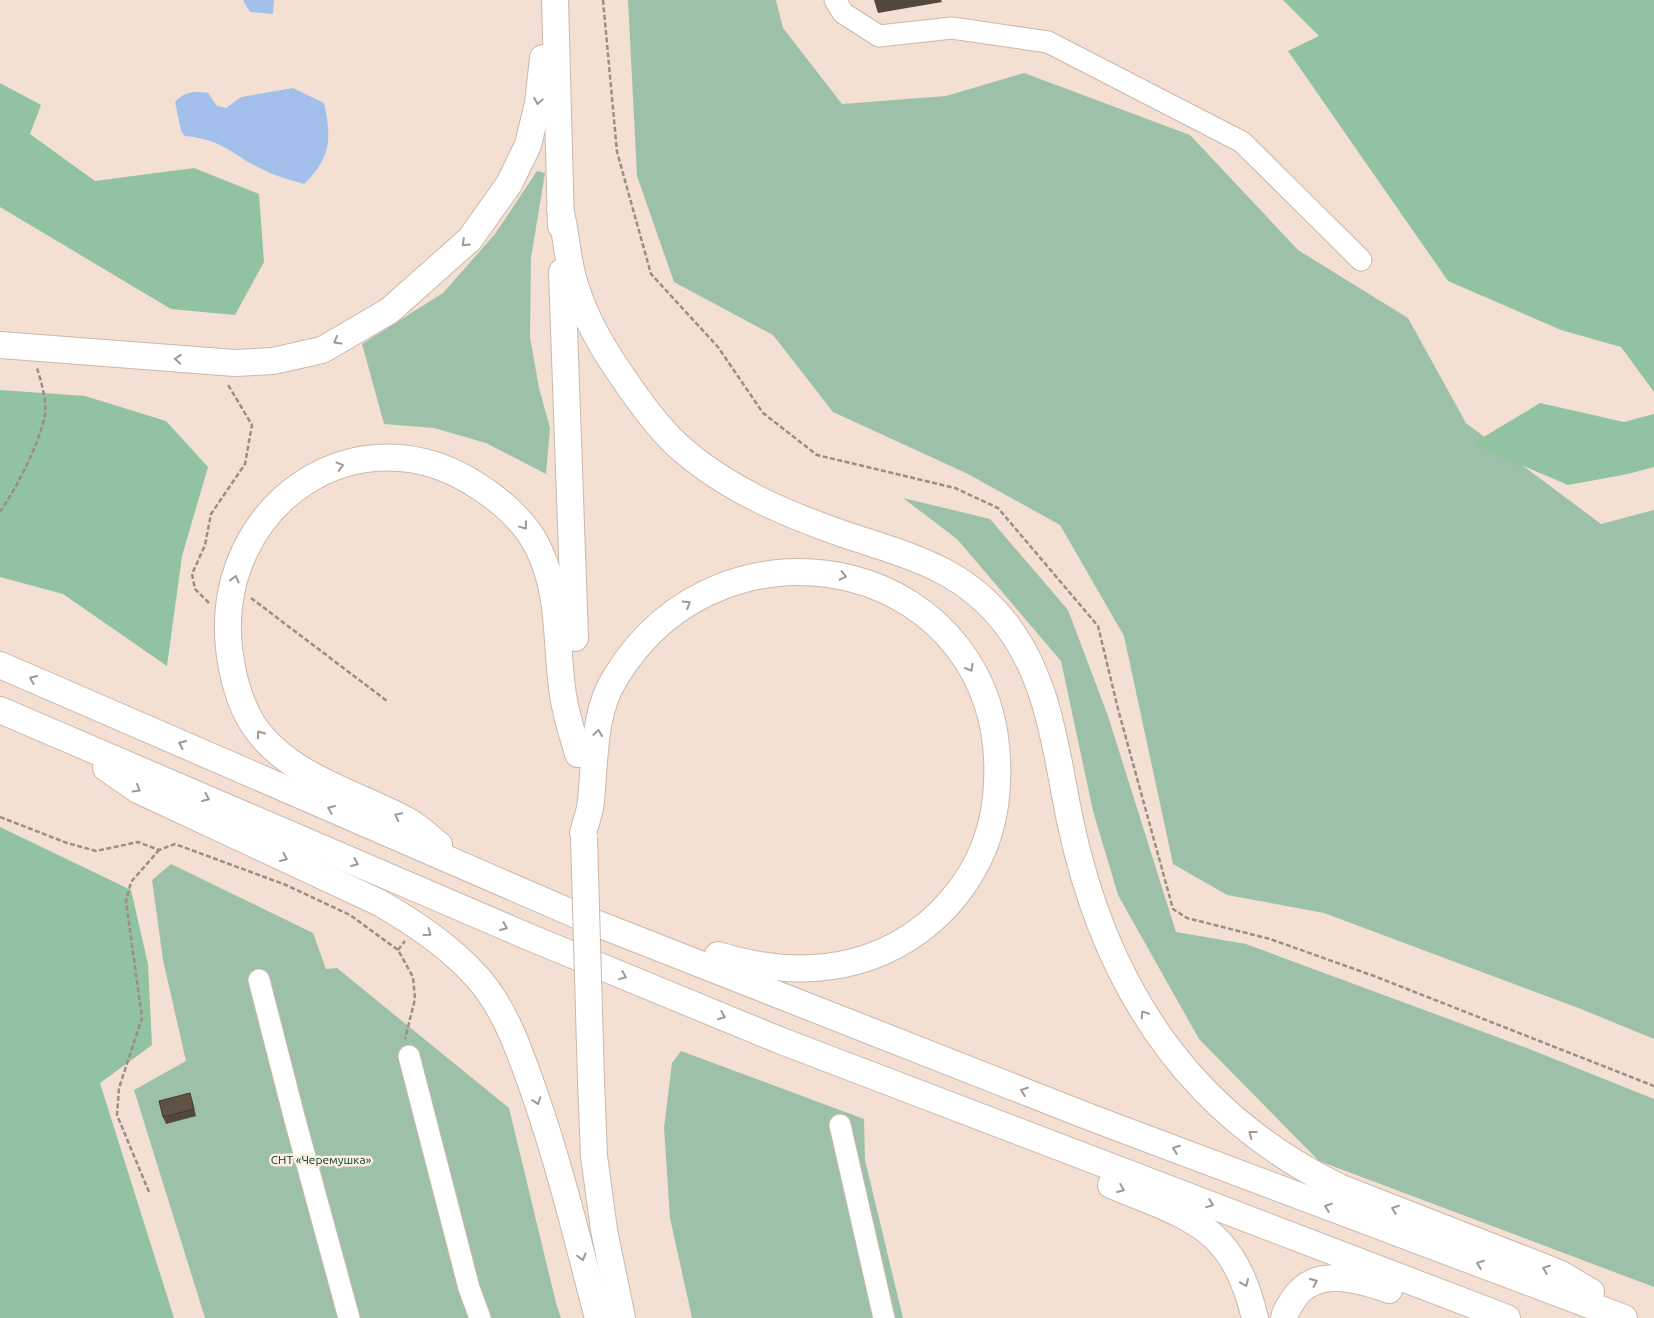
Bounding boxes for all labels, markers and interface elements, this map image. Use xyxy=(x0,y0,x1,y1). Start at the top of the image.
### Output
one-way arrow xyxy=(533,96,543,105)
one-way arrow xyxy=(462,237,471,246)
one-way arrow xyxy=(333,335,342,345)
one-way arrow xyxy=(174,354,182,365)
one-way arrow xyxy=(336,461,345,472)
one-way arrow xyxy=(518,520,527,530)
one-way arrow xyxy=(838,570,847,581)
one-way arrow xyxy=(229,575,240,584)
one-way arrow xyxy=(682,601,691,611)
one-way arrow xyxy=(964,662,974,671)
one-way arrow xyxy=(29,675,38,686)
one-way arrow xyxy=(592,729,603,737)
one-way arrow xyxy=(258,731,266,740)
one-way arrow xyxy=(178,740,187,751)
one-way arrow xyxy=(132,783,141,793)
one-way arrow xyxy=(201,792,210,803)
one-way arrow xyxy=(327,804,336,815)
one-way arrow xyxy=(394,812,403,823)
one-way arrow xyxy=(279,852,288,862)
one-way arrow xyxy=(350,856,359,867)
one-way arrow xyxy=(499,920,508,931)
one-way arrow xyxy=(422,927,432,936)
one-way arrow xyxy=(618,970,626,980)
one-way arrow xyxy=(1141,1010,1150,1019)
one-way arrow xyxy=(717,1011,725,1021)
one-way arrow xyxy=(1020,1087,1029,1097)
one-way arrow xyxy=(531,1096,541,1104)
one-way arrow xyxy=(1248,1131,1257,1140)
one-way arrow xyxy=(1172,1145,1180,1155)
park label: СНТ «Черемушка» xyxy=(271,1153,372,1166)
one-way arrow xyxy=(1116,1182,1125,1193)
one-way arrow xyxy=(1205,1198,1214,1208)
one-way arrow xyxy=(1324,1203,1332,1213)
one-way arrow xyxy=(1391,1205,1400,1215)
one-way arrow xyxy=(576,1252,587,1261)
one-way arrow xyxy=(1476,1260,1485,1270)
one-way arrow xyxy=(1542,1264,1551,1275)
one-way arrow xyxy=(1239,1278,1250,1287)
one-way arrow xyxy=(1309,1278,1318,1289)

